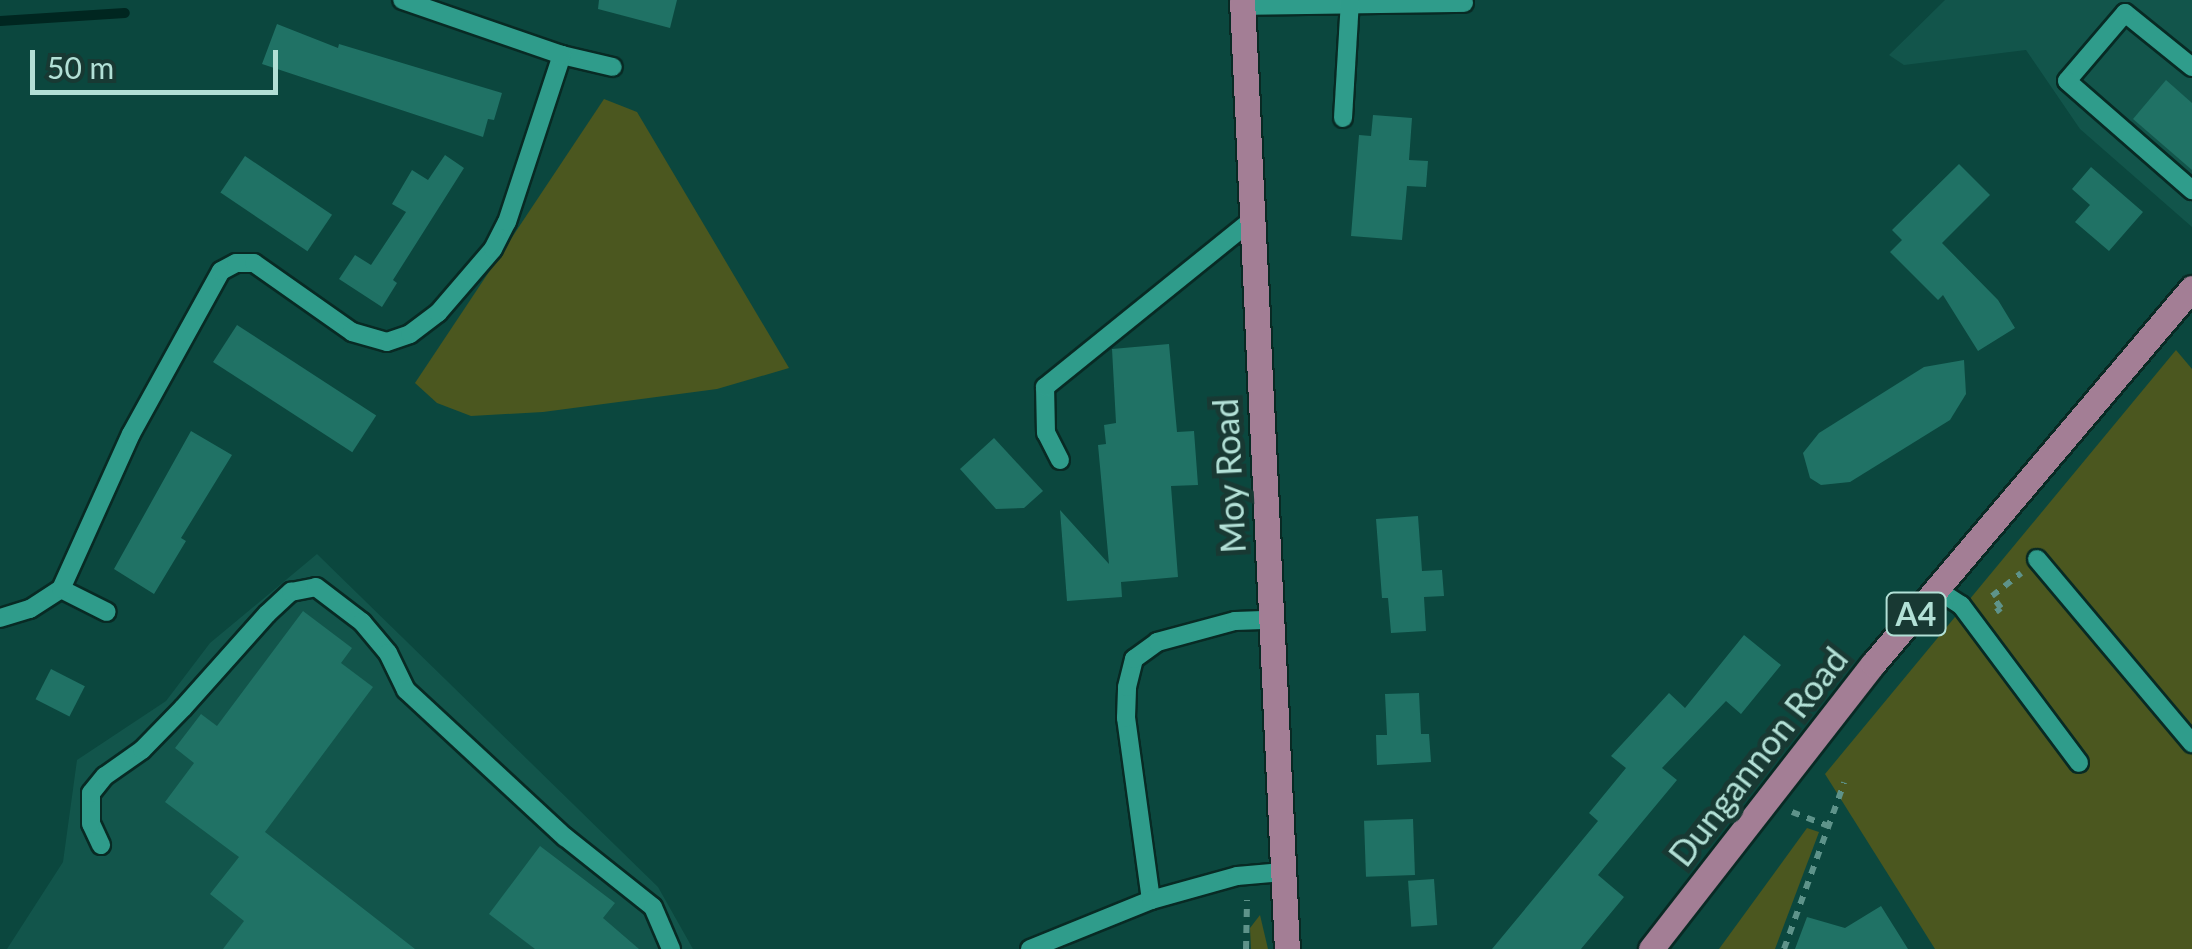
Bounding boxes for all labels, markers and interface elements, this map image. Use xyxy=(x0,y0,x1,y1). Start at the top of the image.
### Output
scale bar xyxy=(35,30,282,92)
text: 50 m xyxy=(47,49,114,85)
street label: Moy Road xyxy=(1203,397,1253,555)
road number: A4 xyxy=(1884,587,1948,641)
street label: Dungannon Road xyxy=(1659,638,1855,874)

